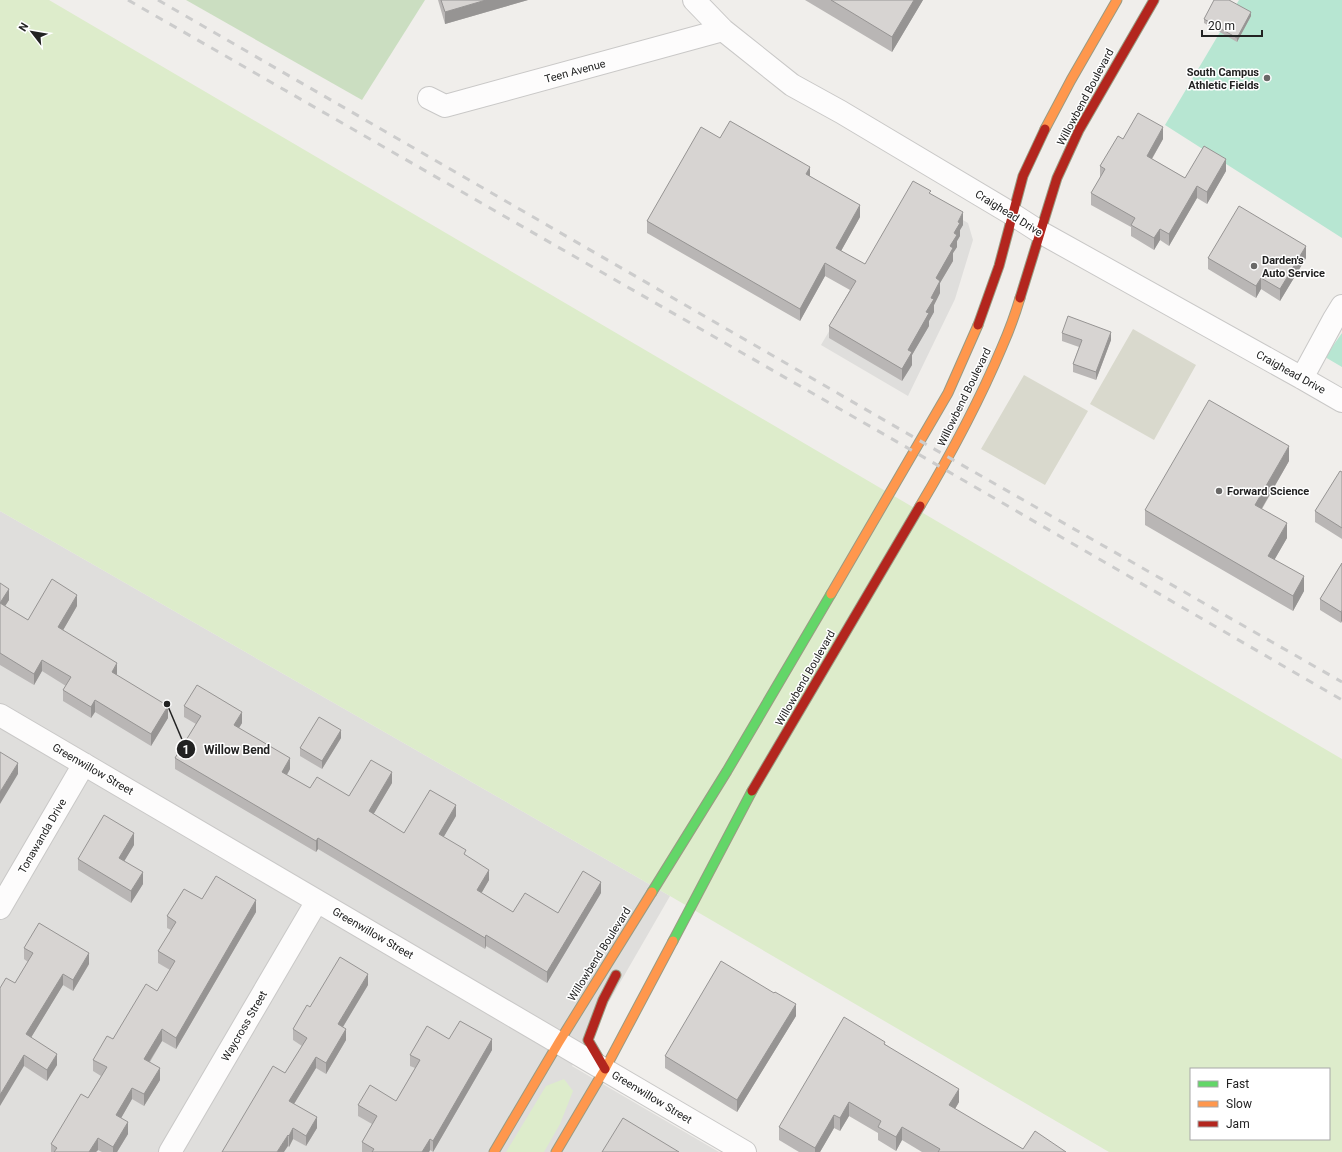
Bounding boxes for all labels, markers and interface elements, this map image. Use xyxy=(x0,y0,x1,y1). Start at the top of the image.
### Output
north arrow xyxy=(12,12,52,52)
scale bar xyxy=(1202,12,1262,38)
text: 20 m xyxy=(1208,19,1235,33)
text: N xyxy=(16,20,32,34)
street label: Willowbend Boulevard xyxy=(1054,46,1117,148)
street label: Teen Avenue xyxy=(543,57,607,86)
place label: South Campus Athletic Fields xyxy=(1187,66,1259,92)
marker: South Campus Athletic Fields xyxy=(1262,73,1272,83)
street label: Craighead Drive xyxy=(973,188,1045,239)
place label: Darden's Auto Service xyxy=(1262,254,1325,280)
marker: Darden's Auto Service xyxy=(1249,261,1259,271)
street label: Willowbend Boulevard xyxy=(935,346,994,449)
street label: Craighead Drive xyxy=(1254,348,1328,397)
place label: Forward Science xyxy=(1227,485,1309,498)
marker: Forward Science xyxy=(1214,486,1224,496)
street label: Willowbend Boulevard xyxy=(773,628,838,728)
callout: Willow Bend xyxy=(176,737,278,761)
street label: Greenwillow Street xyxy=(50,741,136,798)
text: 1 xyxy=(183,743,189,757)
text: Willow Bend xyxy=(204,743,270,757)
street label: Tonawanda Drive xyxy=(16,796,69,876)
street label: Greenwillow Street xyxy=(330,905,416,962)
street label: Willowbend Boulevard xyxy=(565,905,634,1004)
street label: Waycross Street xyxy=(219,988,270,1064)
street label: Greenwillow Street xyxy=(609,1068,695,1127)
legend xyxy=(1190,1068,1330,1140)
text: Fast xyxy=(1226,1077,1249,1091)
text: Slow xyxy=(1226,1097,1252,1111)
text: Jam xyxy=(1226,1117,1250,1131)

